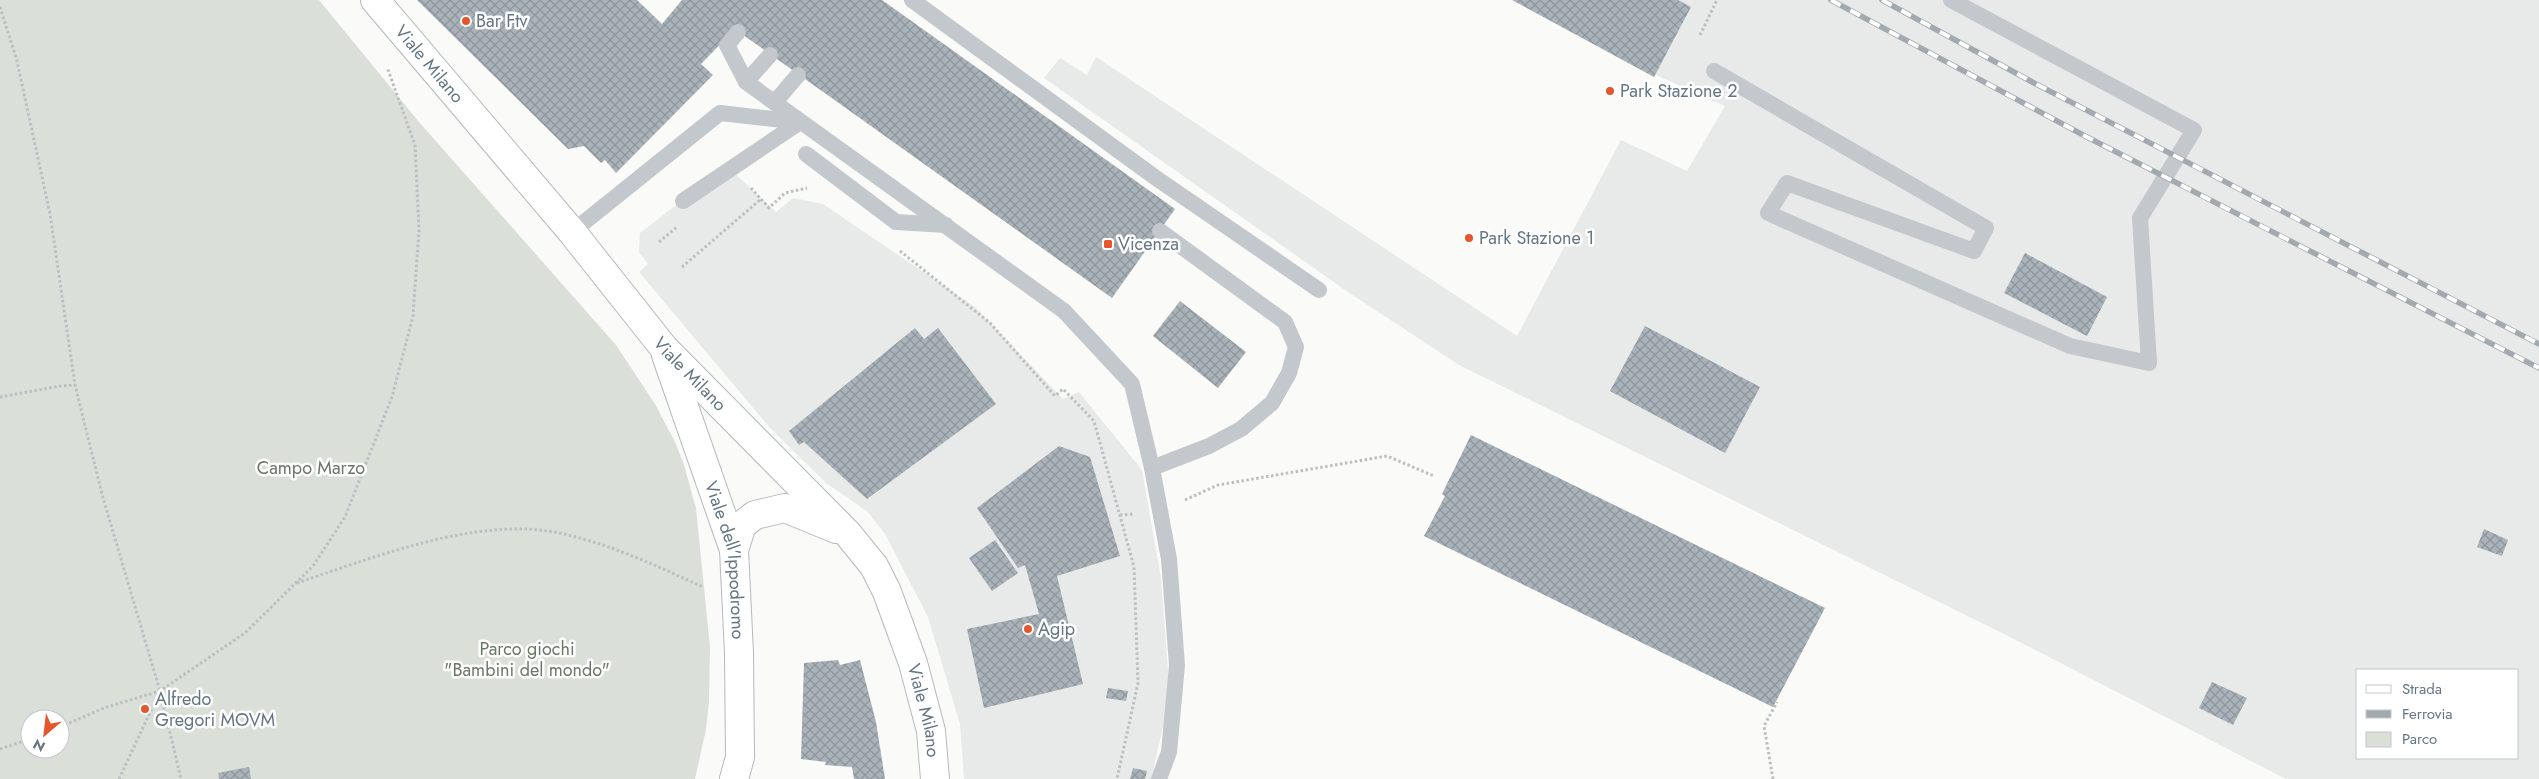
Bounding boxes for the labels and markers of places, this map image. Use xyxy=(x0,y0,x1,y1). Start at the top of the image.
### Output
place label: Bar Ftv xyxy=(476,8,528,34)
marker: Bar Ftv xyxy=(460,15,472,27)
place label: Park Stazione 2 xyxy=(1620,78,1737,104)
marker: Park Stazione 2 xyxy=(1604,85,1616,97)
place label: Park Stazione 1 xyxy=(1479,225,1594,251)
place label: Vicenza xyxy=(1118,231,1179,257)
marker: Park Stazione 1 xyxy=(1463,232,1475,244)
marker: Vicenza xyxy=(1102,238,1114,250)
place label: Agip xyxy=(1038,616,1075,642)
marker: Agip xyxy=(1022,623,1034,635)
place label: Alfredo Gregori MOVM xyxy=(155,686,275,733)
marker: Alfredo Gregori MOVM xyxy=(139,703,151,715)

